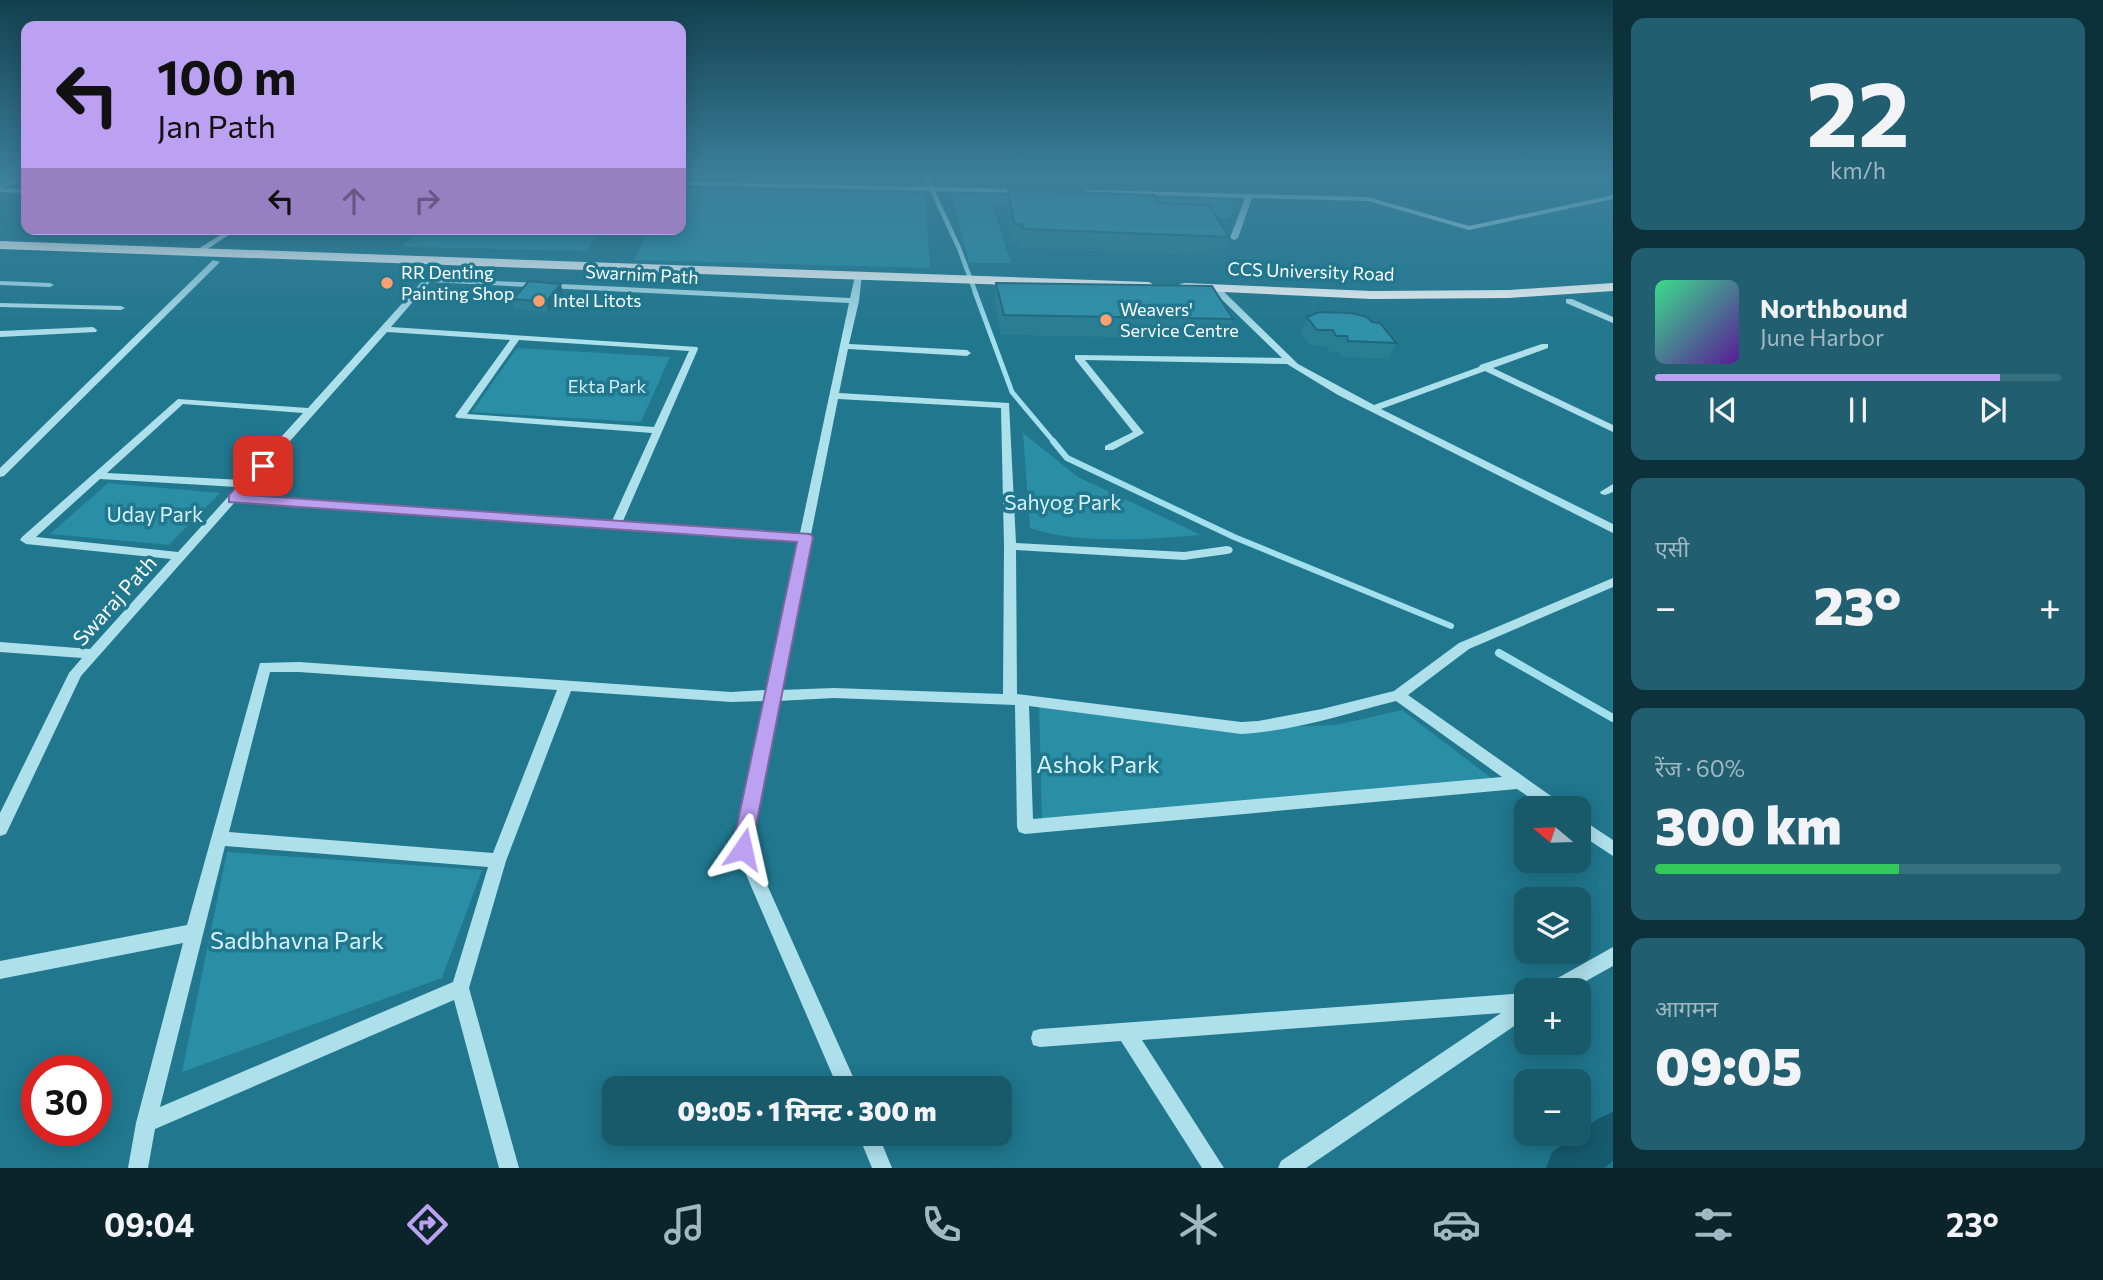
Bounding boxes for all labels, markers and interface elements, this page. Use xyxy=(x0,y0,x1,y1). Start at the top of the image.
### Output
text: 100 m xyxy=(157,45,296,105)
icon: left xyxy=(42,49,133,140)
text: 22 xyxy=(1806,54,1910,166)
text: Jan Path xyxy=(157,105,276,145)
text: km/h xyxy=(1830,156,1886,184)
icon: left xyxy=(262,182,300,220)
icon: ahead xyxy=(335,182,373,220)
icon: right xyxy=(408,182,446,220)
street label: CCS University Road xyxy=(1227,257,1395,285)
street label: Swarnim Path xyxy=(585,260,699,288)
place label: RR Denting Painting Shop xyxy=(401,261,514,304)
marker: RR Denting Painting Shop xyxy=(379,275,395,291)
place label: Intel Litots xyxy=(553,289,641,311)
text: Northbound xyxy=(1760,292,1908,323)
marker: Intel Litots xyxy=(531,293,547,309)
place label: Weavers' Service Centre xyxy=(1120,298,1239,341)
marker: Weavers' Service Centre xyxy=(1098,312,1114,328)
text: June Harbor xyxy=(1760,323,1884,351)
park label: Ekta Park xyxy=(568,375,646,397)
icon: previous xyxy=(1704,391,1742,429)
icon: pause xyxy=(1839,391,1877,429)
icon: next xyxy=(1974,391,2012,429)
pin xyxy=(233,436,293,496)
icon: arrive xyxy=(244,447,282,485)
park label: Sahyog Park xyxy=(1004,489,1122,514)
park label: Uday Park xyxy=(106,501,204,526)
text: एसी xyxy=(1655,534,1689,562)
street label: Swaraj Path xyxy=(67,550,161,650)
text: 23° xyxy=(1814,572,1901,636)
text: − xyxy=(1655,582,1677,629)
text: + xyxy=(2039,582,2061,629)
park label: Ashok Park xyxy=(1036,749,1160,778)
text: रेंज · 60% xyxy=(1655,754,1745,782)
text: 300 km xyxy=(1655,792,1842,856)
north arrow xyxy=(1514,796,1591,873)
map controls xyxy=(1514,796,1591,1146)
position arrow xyxy=(706,812,780,886)
button: layers xyxy=(1514,887,1591,964)
park label: Sadbhavna Park xyxy=(210,925,384,954)
button: + xyxy=(1514,978,1591,1055)
text: आगमन xyxy=(1655,994,1718,1022)
text: 09:05 xyxy=(1655,1032,1802,1096)
speed limit sign: 30 xyxy=(21,1055,112,1146)
button: − xyxy=(1514,1069,1591,1146)
text: 09:05 · 1 मिनट · 300 m xyxy=(678,1095,937,1126)
icon: directions xyxy=(403,1200,452,1249)
icon: music xyxy=(660,1200,709,1249)
icon: phone xyxy=(917,1200,966,1249)
icon: climate xyxy=(1174,1200,1223,1249)
icon: car xyxy=(1432,1200,1481,1249)
icon: filters xyxy=(1689,1200,1738,1249)
text: 09:04 xyxy=(104,1204,194,1244)
text: 23° xyxy=(1946,1204,1999,1244)

